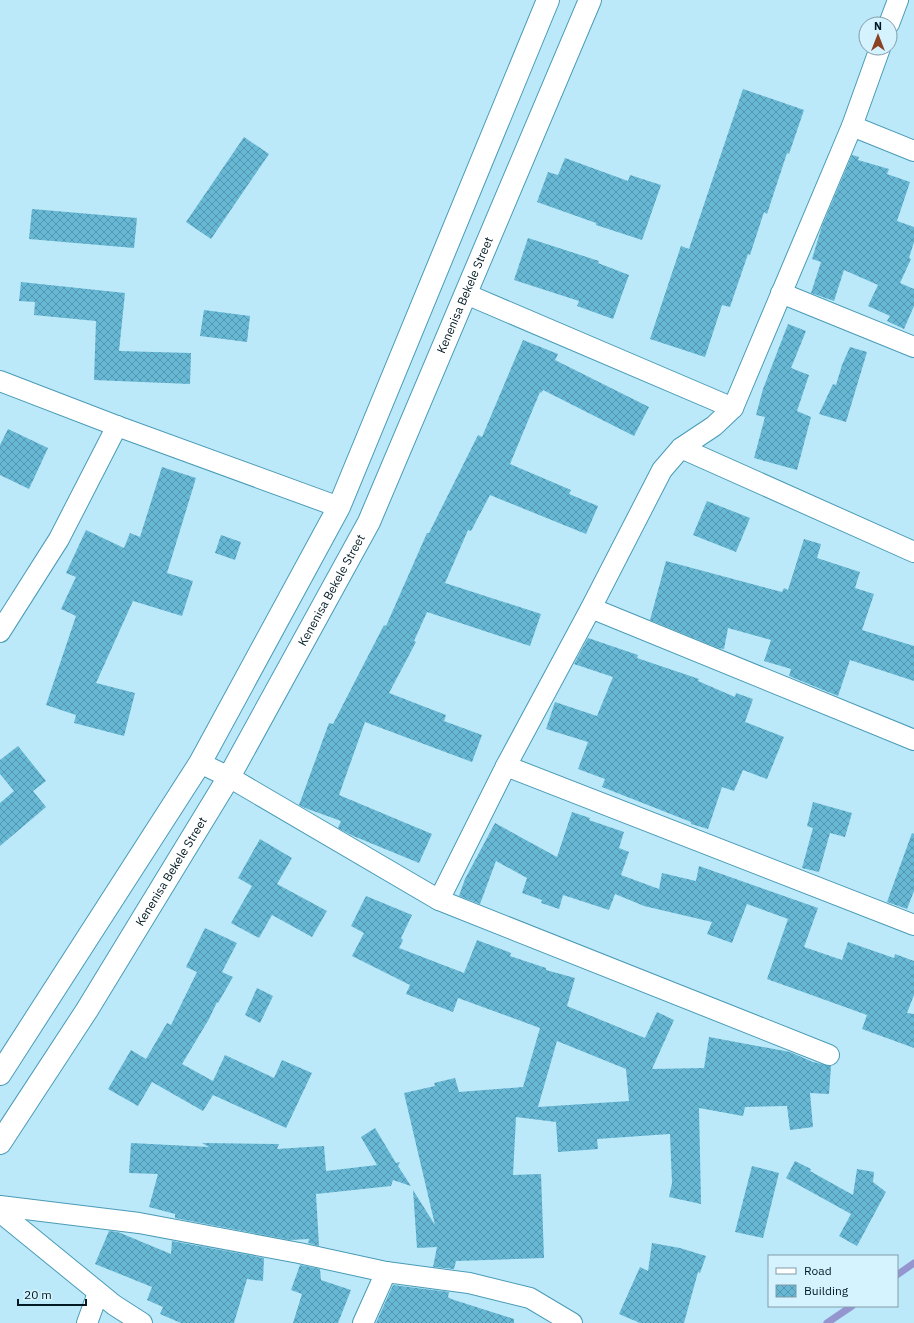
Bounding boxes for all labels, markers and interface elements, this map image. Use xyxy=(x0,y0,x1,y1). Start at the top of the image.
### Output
north arrow xyxy=(858,16,898,56)
text: N xyxy=(874,19,882,33)
street label: Kenenisa Bekele Street xyxy=(433,234,496,356)
street label: Kenenisa Bekele Street xyxy=(294,531,368,648)
street label: Kenenisa Bekele Street xyxy=(132,814,210,929)
legend xyxy=(768,1255,898,1307)
text: Road xyxy=(804,1263,832,1278)
scale bar xyxy=(18,1281,86,1307)
text: Building xyxy=(804,1283,849,1298)
text: 20 m xyxy=(24,1287,52,1302)

